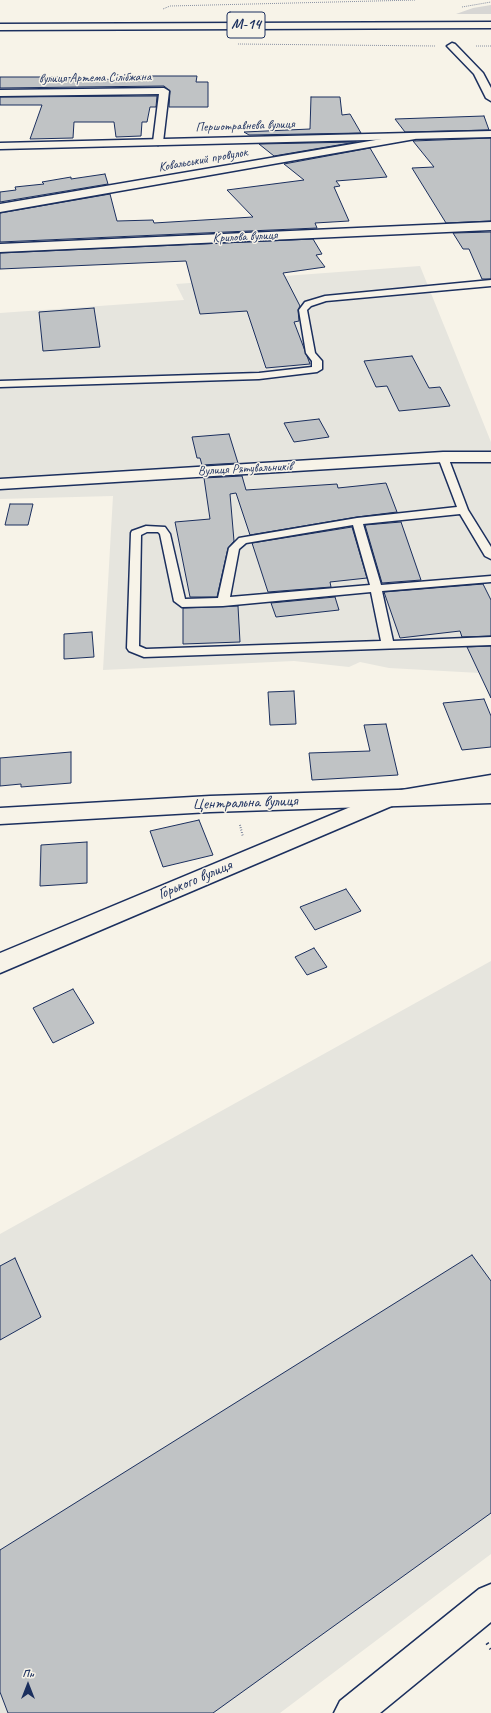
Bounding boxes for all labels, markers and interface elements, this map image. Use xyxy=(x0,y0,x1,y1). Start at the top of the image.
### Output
road number: М-14 xyxy=(227,12,265,38)
street label: вулиця Артема Сілібжана xyxy=(39,69,151,87)
street label: Першотравнева вулиця xyxy=(195,116,295,136)
street label: Ковальський провулок xyxy=(157,144,249,176)
street label: Крилова вулиця xyxy=(212,228,278,246)
street label: Вулиця Рятувальників xyxy=(197,459,293,479)
street label: Центральна вулиця xyxy=(192,792,298,814)
street label: Горького вулиця xyxy=(155,856,235,904)
north arrow xyxy=(8,1665,48,1705)
text: Пн xyxy=(22,1666,34,1680)

